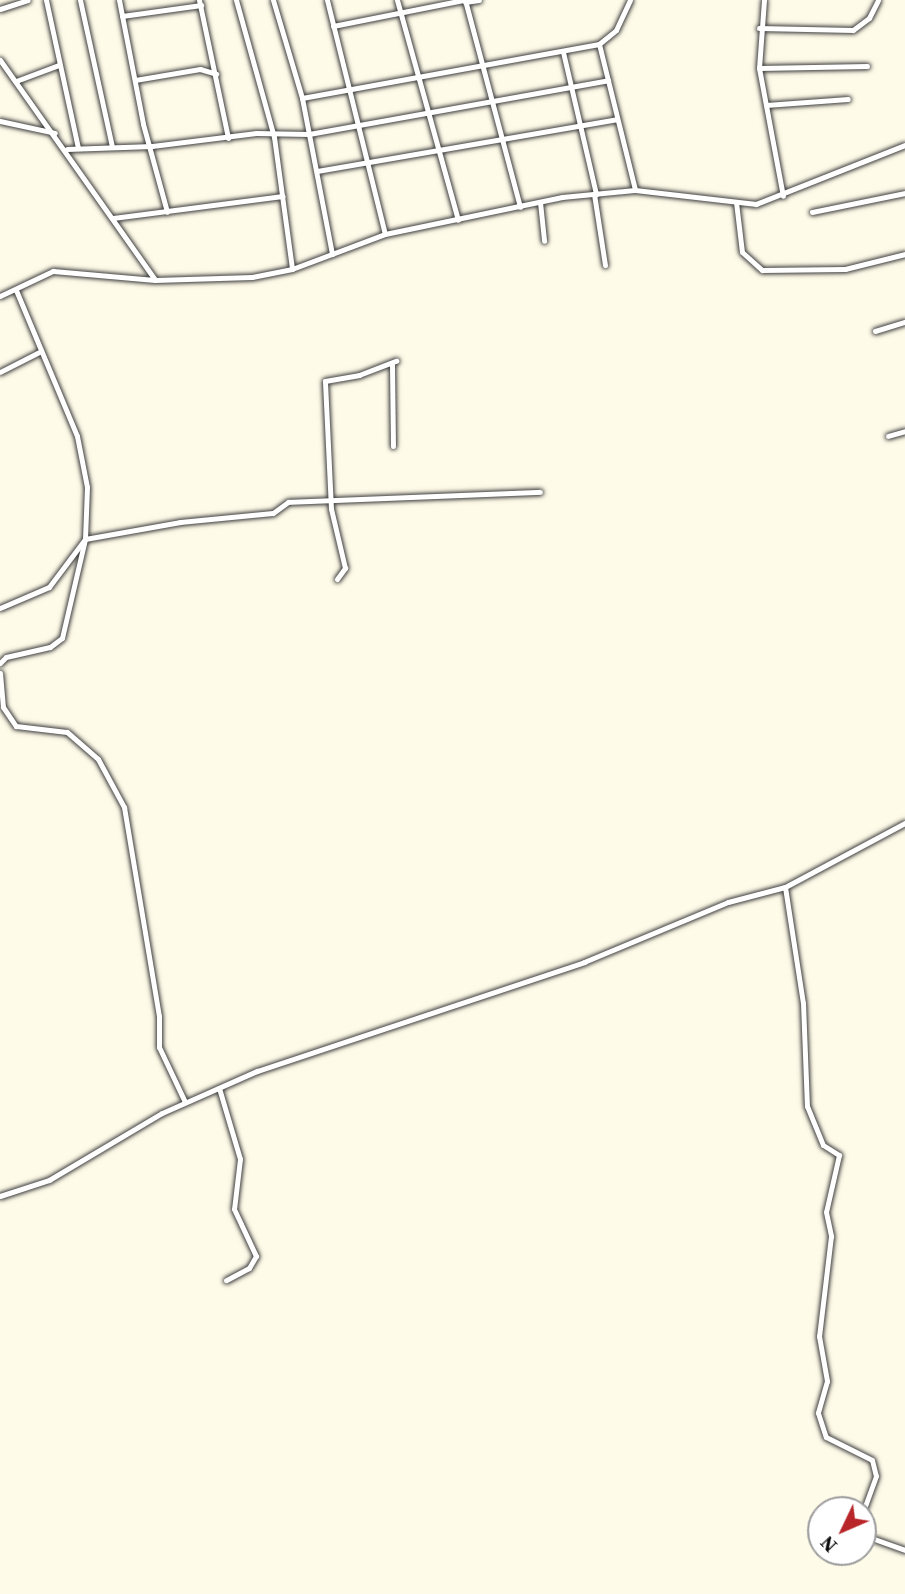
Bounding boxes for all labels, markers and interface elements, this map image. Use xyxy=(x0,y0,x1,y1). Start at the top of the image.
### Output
north arrow xyxy=(807,1496,877,1566)
text: N xyxy=(814,1530,842,1558)

